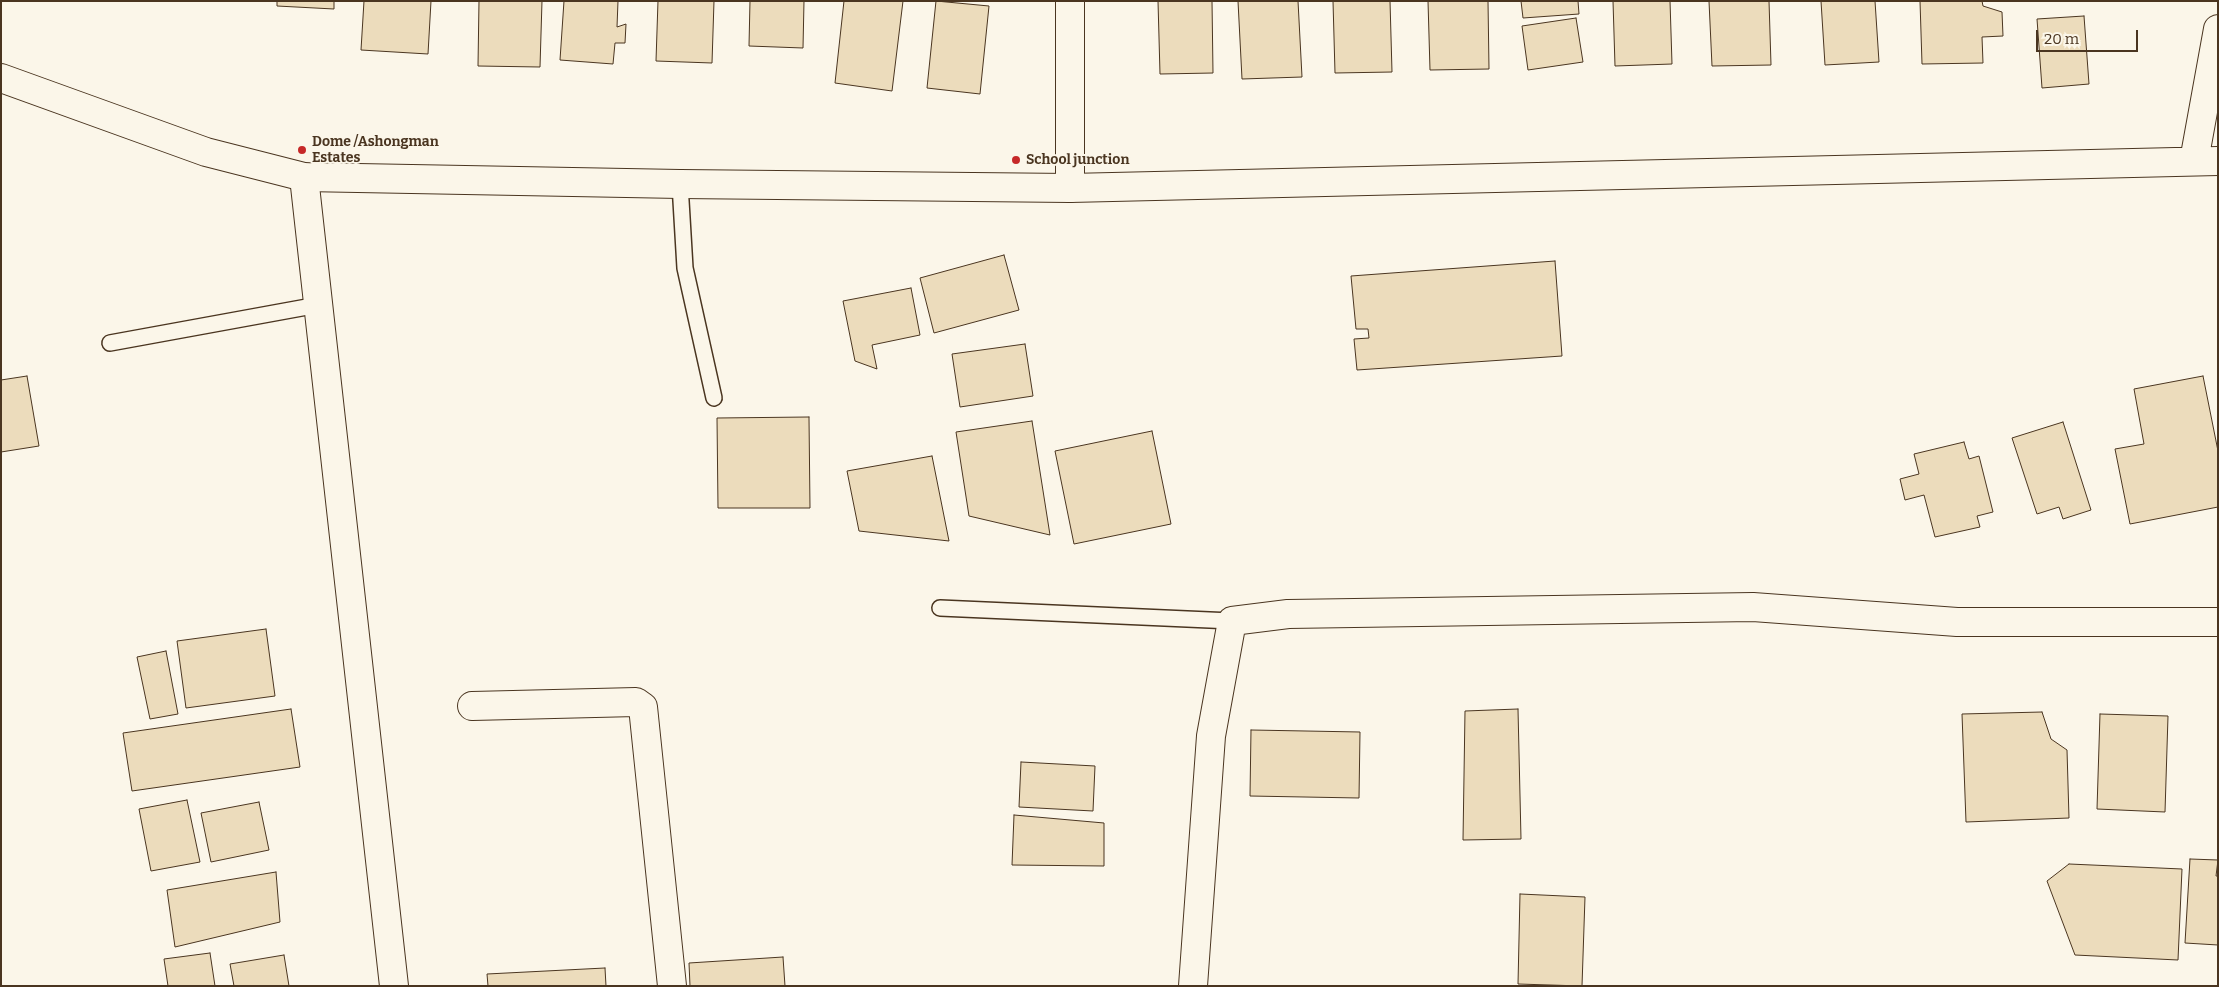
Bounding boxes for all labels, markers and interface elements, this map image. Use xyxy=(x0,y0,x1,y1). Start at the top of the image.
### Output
scale bar xyxy=(2039,20,2142,52)
text: 20 m xyxy=(2044,30,2079,48)
place label: Dome /Ashongman Estates xyxy=(312,134,439,166)
marker: Dome /Ashongman Estates xyxy=(296,144,308,156)
place label: School junction xyxy=(1026,152,1129,168)
marker: School junction xyxy=(1010,154,1022,166)

